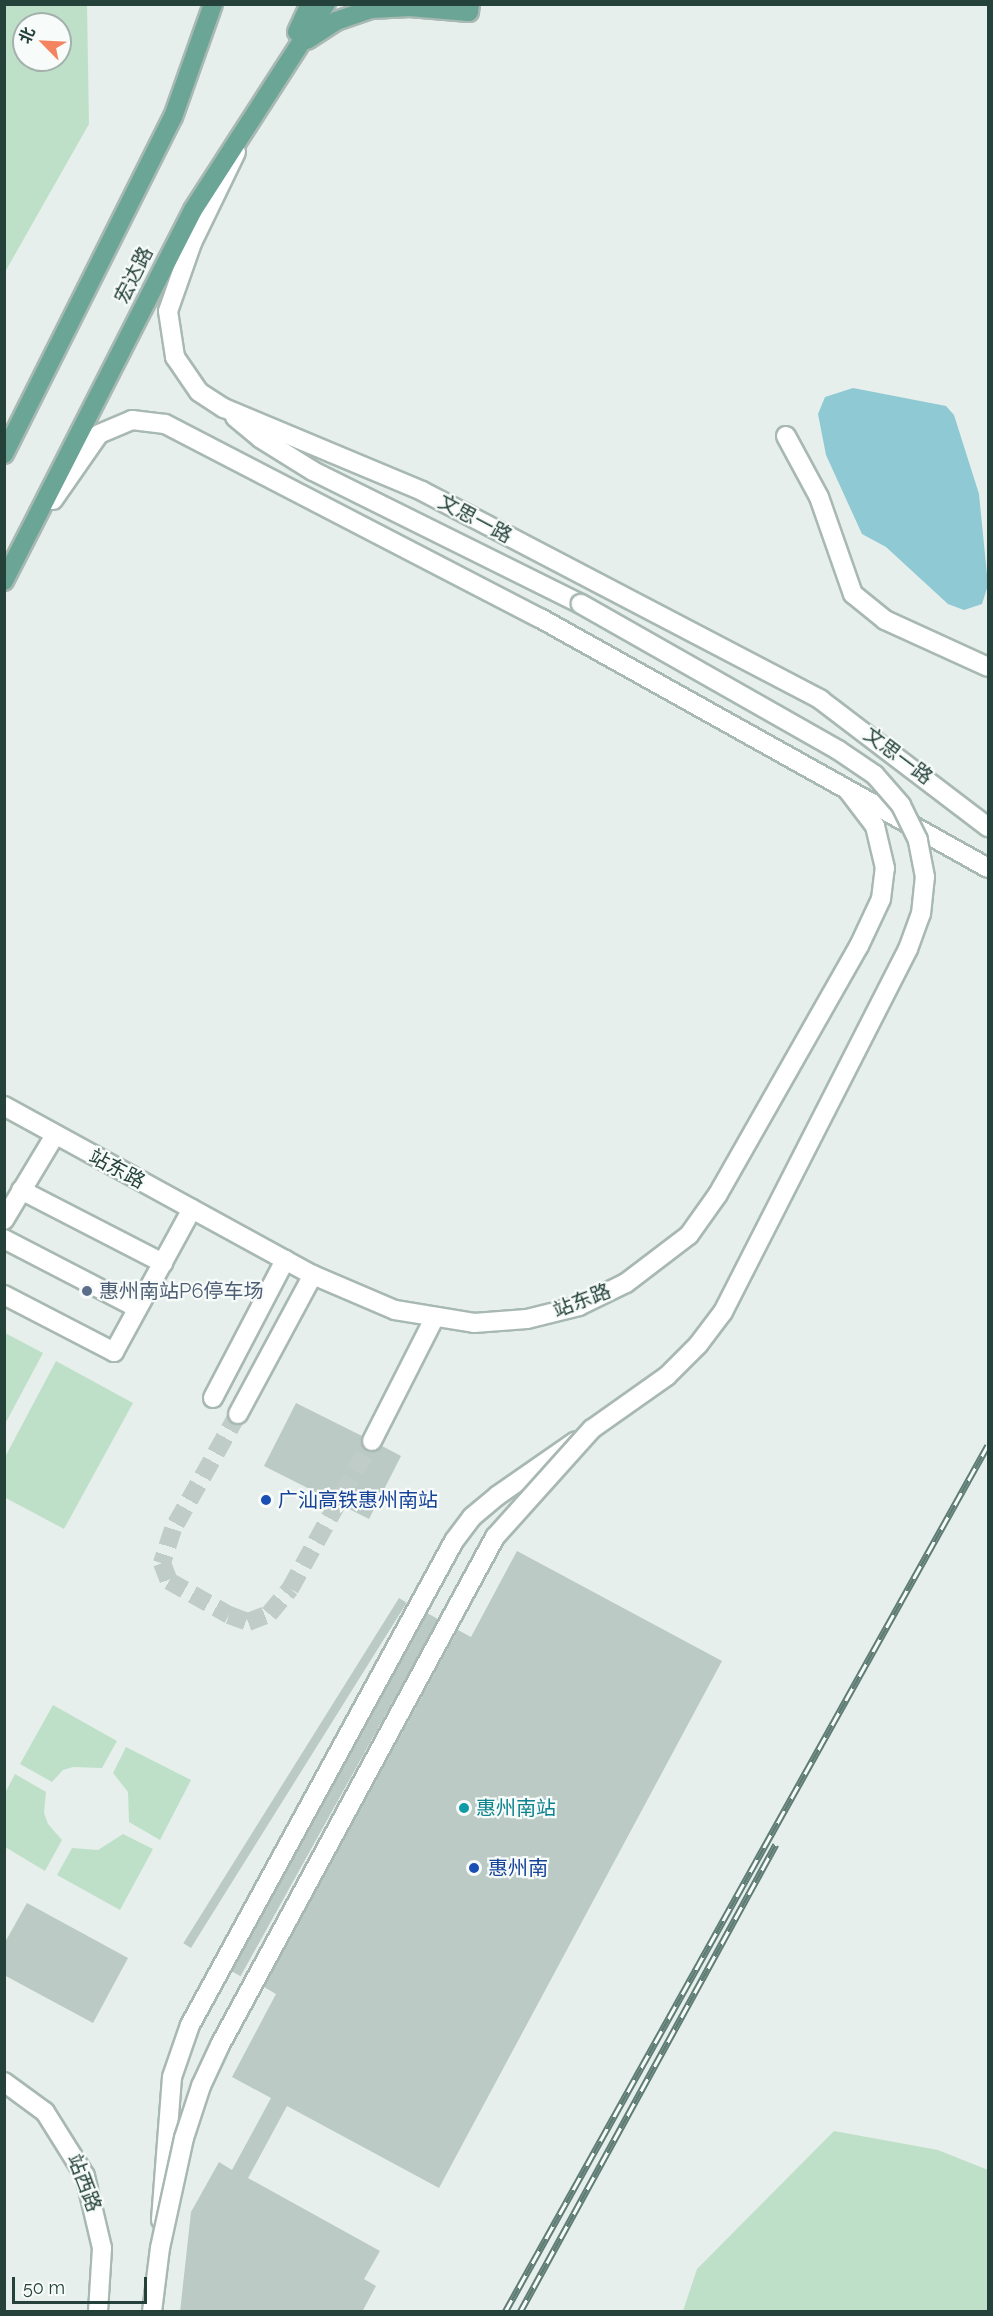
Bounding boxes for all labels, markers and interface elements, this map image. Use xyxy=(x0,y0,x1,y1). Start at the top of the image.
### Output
north arrow xyxy=(12,12,72,72)
text: 北 xyxy=(15,24,39,46)
street label: 宏达路 xyxy=(110,243,158,307)
street label: 文思一路 xyxy=(434,490,516,548)
street label: 文思一路 xyxy=(859,722,937,790)
street label: 站东路 xyxy=(85,1144,149,1194)
place label: 惠州南站P6停车场 xyxy=(99,1279,263,1303)
street label: 站东路 xyxy=(550,1279,614,1323)
marker: 惠州南站P6停车场 xyxy=(80,1284,94,1298)
place label: 广汕高铁惠州南站 xyxy=(278,1488,438,1512)
marker: 广汕高铁惠州南站 xyxy=(259,1493,273,1507)
place label: 惠州南站 xyxy=(476,1796,556,1820)
marker: 惠州南站 xyxy=(457,1801,471,1815)
place label: 惠州南 xyxy=(488,1856,548,1880)
marker: 惠州南 xyxy=(465,1859,483,1877)
street label: 站西路 xyxy=(62,2151,106,2215)
scale bar xyxy=(15,2265,150,2303)
text: 50 m xyxy=(23,2277,65,2298)

